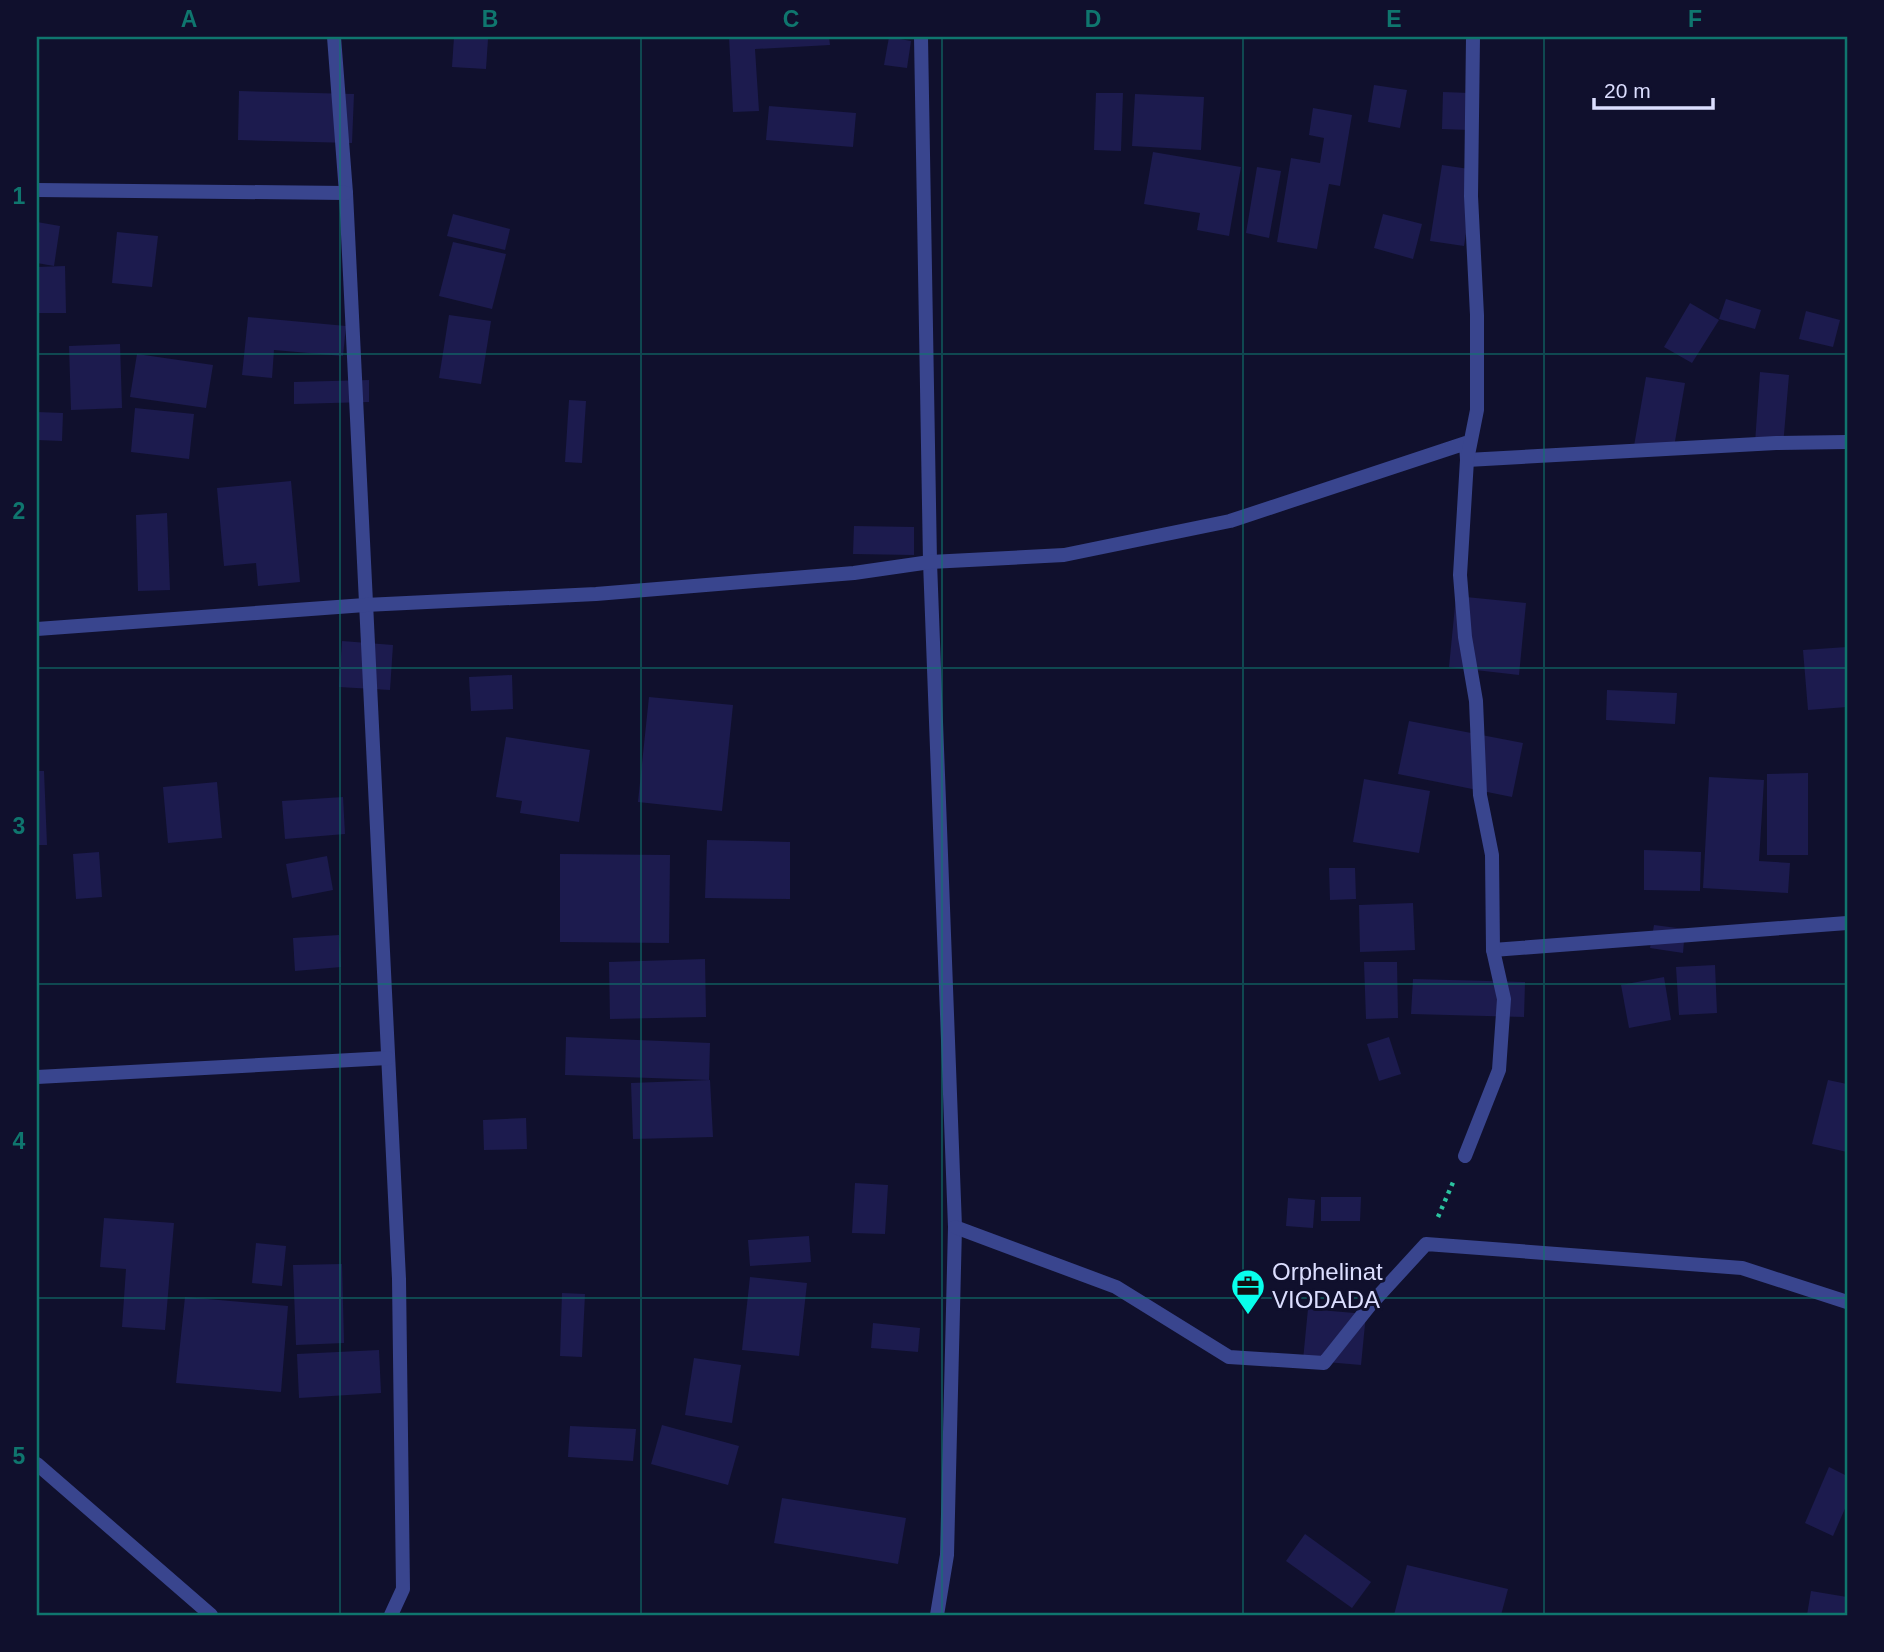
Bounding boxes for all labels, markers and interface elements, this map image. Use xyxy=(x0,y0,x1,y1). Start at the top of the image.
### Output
text: A xyxy=(181,6,197,32)
text: B xyxy=(482,6,498,32)
text: C xyxy=(783,6,799,32)
text: D xyxy=(1085,6,1101,32)
text: E xyxy=(1386,6,1402,32)
text: F xyxy=(1688,6,1702,32)
scale bar xyxy=(1594,66,1713,110)
text: 20 m xyxy=(1604,79,1651,102)
text: 1 xyxy=(13,183,26,209)
text: 2 xyxy=(13,498,25,524)
text: 3 xyxy=(13,813,25,839)
text: 4 xyxy=(13,1128,26,1154)
place label: Orphelinat VIODADA xyxy=(1272,1258,1383,1313)
office icon: Orphelinat VIODADA xyxy=(1229,1267,1267,1316)
text: 5 xyxy=(13,1443,26,1469)

